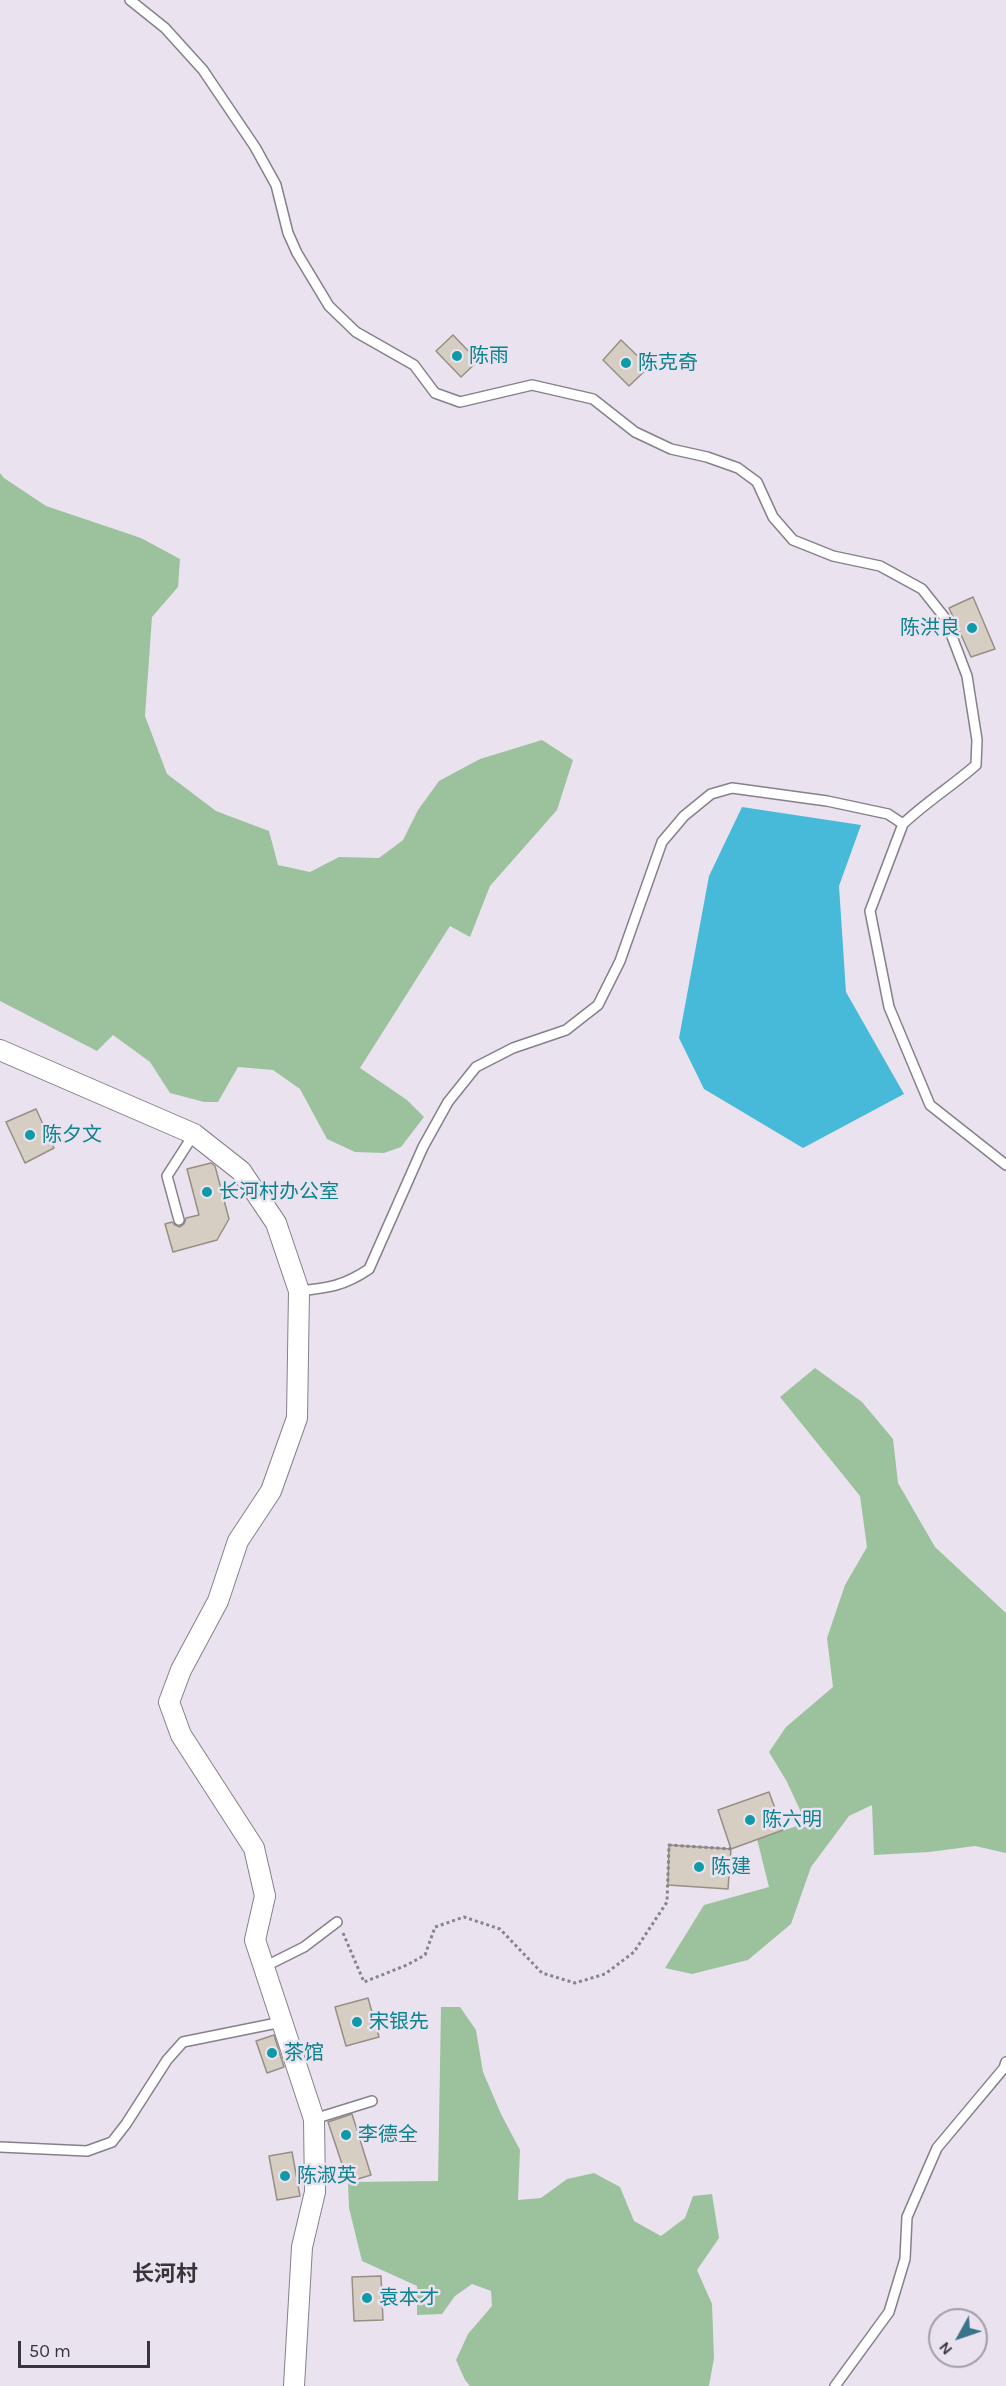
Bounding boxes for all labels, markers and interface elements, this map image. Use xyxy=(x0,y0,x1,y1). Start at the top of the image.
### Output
place label: 陈雨 xyxy=(469,344,509,368)
marker: 陈雨 xyxy=(450,349,464,363)
place label: 陈克奇 xyxy=(638,351,698,375)
marker: 陈克奇 xyxy=(619,356,633,370)
place label: 陈洪良 xyxy=(900,616,960,640)
marker: 陈洪良 xyxy=(965,621,979,635)
place label: 陈夕文 xyxy=(42,1123,102,1147)
marker: 陈夕文 xyxy=(23,1128,37,1142)
place label: 长河村办公室 xyxy=(219,1180,339,1204)
marker: 长河村办公室 xyxy=(200,1185,214,1199)
place label: 陈六明 xyxy=(762,1808,822,1832)
marker: 陈六明 xyxy=(743,1813,757,1827)
place label: 陈建 xyxy=(711,1855,751,1879)
marker: 陈建 xyxy=(692,1860,706,1874)
place label: 宋银先 xyxy=(369,2010,429,2034)
marker: 宋银先 xyxy=(350,2015,364,2029)
place label: 茶馆 xyxy=(284,2041,324,2065)
marker: 茶馆 xyxy=(265,2046,279,2060)
place label: 李德全 xyxy=(358,2123,418,2147)
marker: 李德全 xyxy=(339,2128,353,2142)
place label: 陈淑英 xyxy=(297,2164,357,2188)
marker: 陈淑英 xyxy=(278,2169,292,2183)
district label: 长河村 xyxy=(132,2262,198,2288)
place label: 袁本才 xyxy=(379,2286,439,2310)
marker: 袁本才 xyxy=(360,2291,374,2305)
north arrow xyxy=(928,2308,988,2368)
scale bar xyxy=(21,2329,153,2367)
text: N xyxy=(934,2338,956,2359)
text: 50 m xyxy=(29,2340,71,2362)

